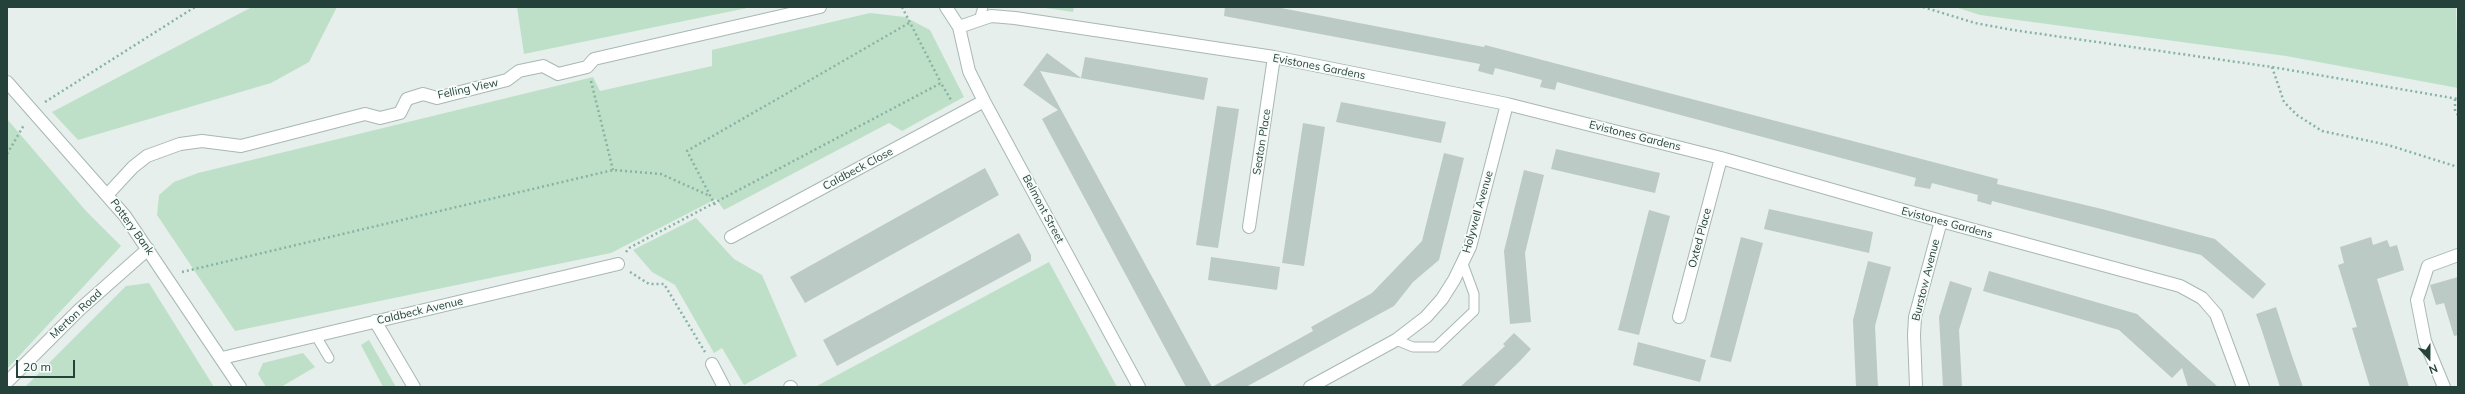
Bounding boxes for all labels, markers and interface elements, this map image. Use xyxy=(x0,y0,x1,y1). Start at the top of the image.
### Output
street label: Evistones Gardens xyxy=(1272,52,1366,82)
street label: Felling View xyxy=(437,76,499,102)
street label: Seaton Place xyxy=(1250,108,1274,176)
street label: Evistones Gardens xyxy=(1588,118,1682,154)
street label: Caldbeck Close xyxy=(821,145,895,193)
street label: Holywell Avenue xyxy=(1460,169,1496,255)
street label: Belmont Street xyxy=(1019,173,1067,245)
street label: Pottery Bank xyxy=(107,196,157,258)
street label: Evistones Gardens xyxy=(1900,204,1994,242)
street label: Oxted Place xyxy=(1686,207,1714,269)
street label: Burstow Avenue xyxy=(1909,238,1943,322)
street label: Merton Road xyxy=(47,287,105,341)
street label: Caldbeck Avenue xyxy=(376,295,464,327)
north arrow xyxy=(2409,338,2449,378)
scale bar xyxy=(18,352,77,378)
text: 20 m xyxy=(23,359,51,374)
text: N xyxy=(2427,361,2440,377)

